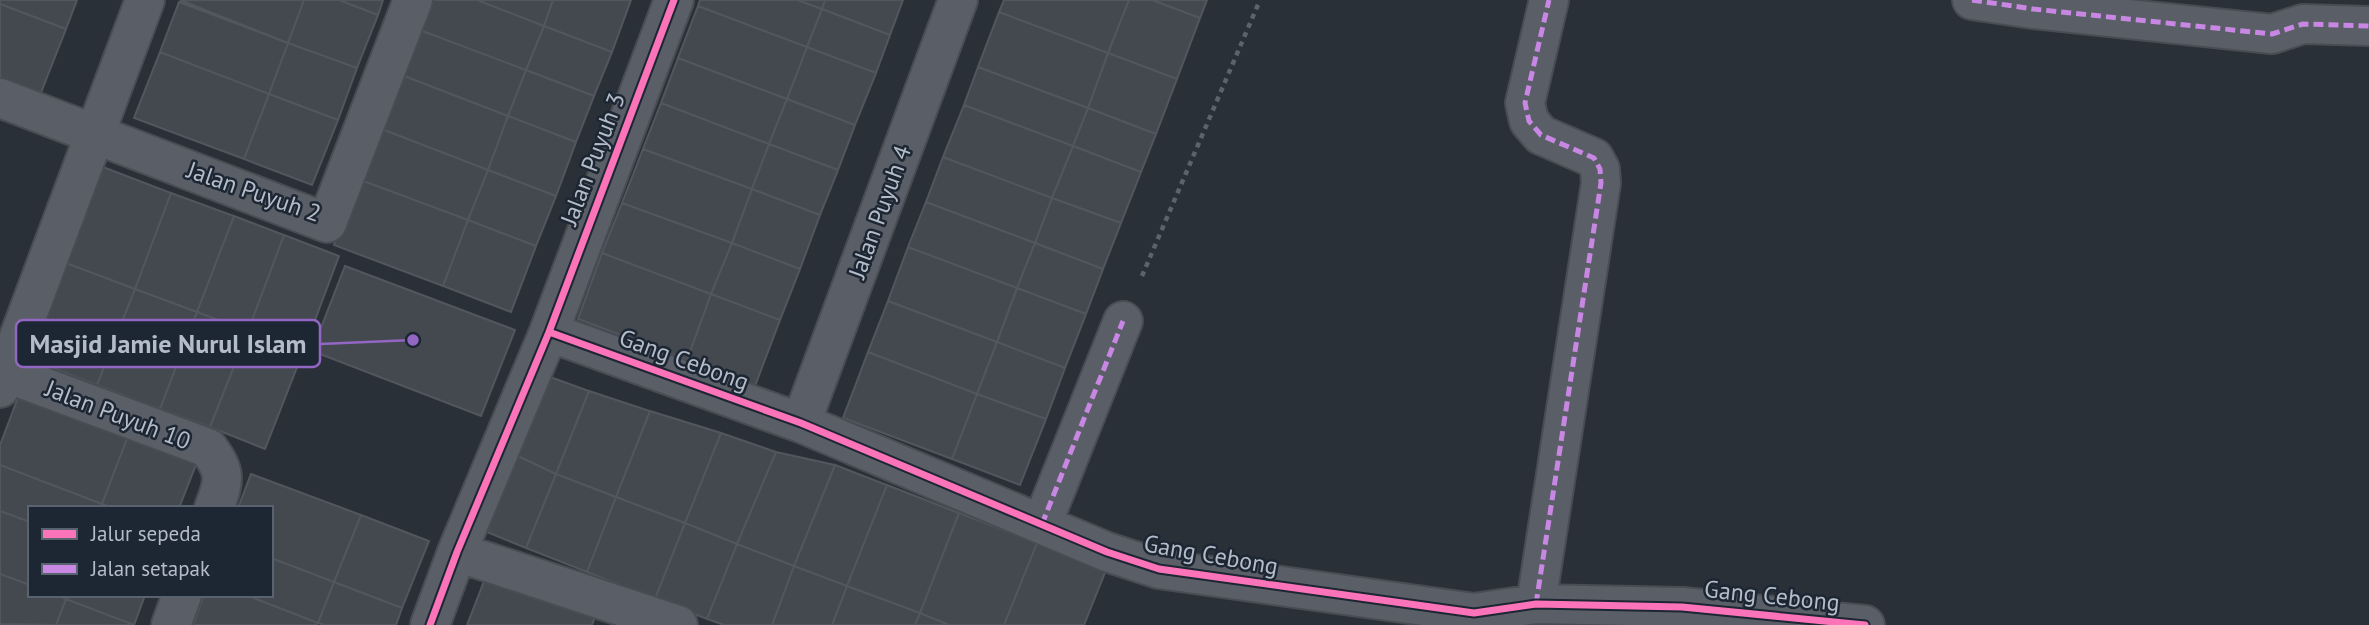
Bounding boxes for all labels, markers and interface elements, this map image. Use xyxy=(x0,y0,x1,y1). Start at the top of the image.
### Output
street label: Jalan Puyuh 3 xyxy=(553,88,632,230)
street label: Jalan Puyuh 4 xyxy=(841,141,918,284)
street label: Jalan Puyuh 2 xyxy=(182,154,325,229)
callout: Masjid Jamie Nurul Islam xyxy=(16,320,320,367)
street label: Gang Cebong xyxy=(615,322,753,397)
text: Masjid Jamie Nurul Islam xyxy=(30,327,306,360)
street label: Jalan Puyuh 10 xyxy=(40,372,195,456)
legend xyxy=(28,506,273,597)
text: Jalur sepeda xyxy=(90,520,201,547)
street label: Gang Cebong xyxy=(1141,527,1281,582)
text: Jalan setapak xyxy=(90,555,210,582)
street label: Gang Cebong xyxy=(1703,573,1841,618)

